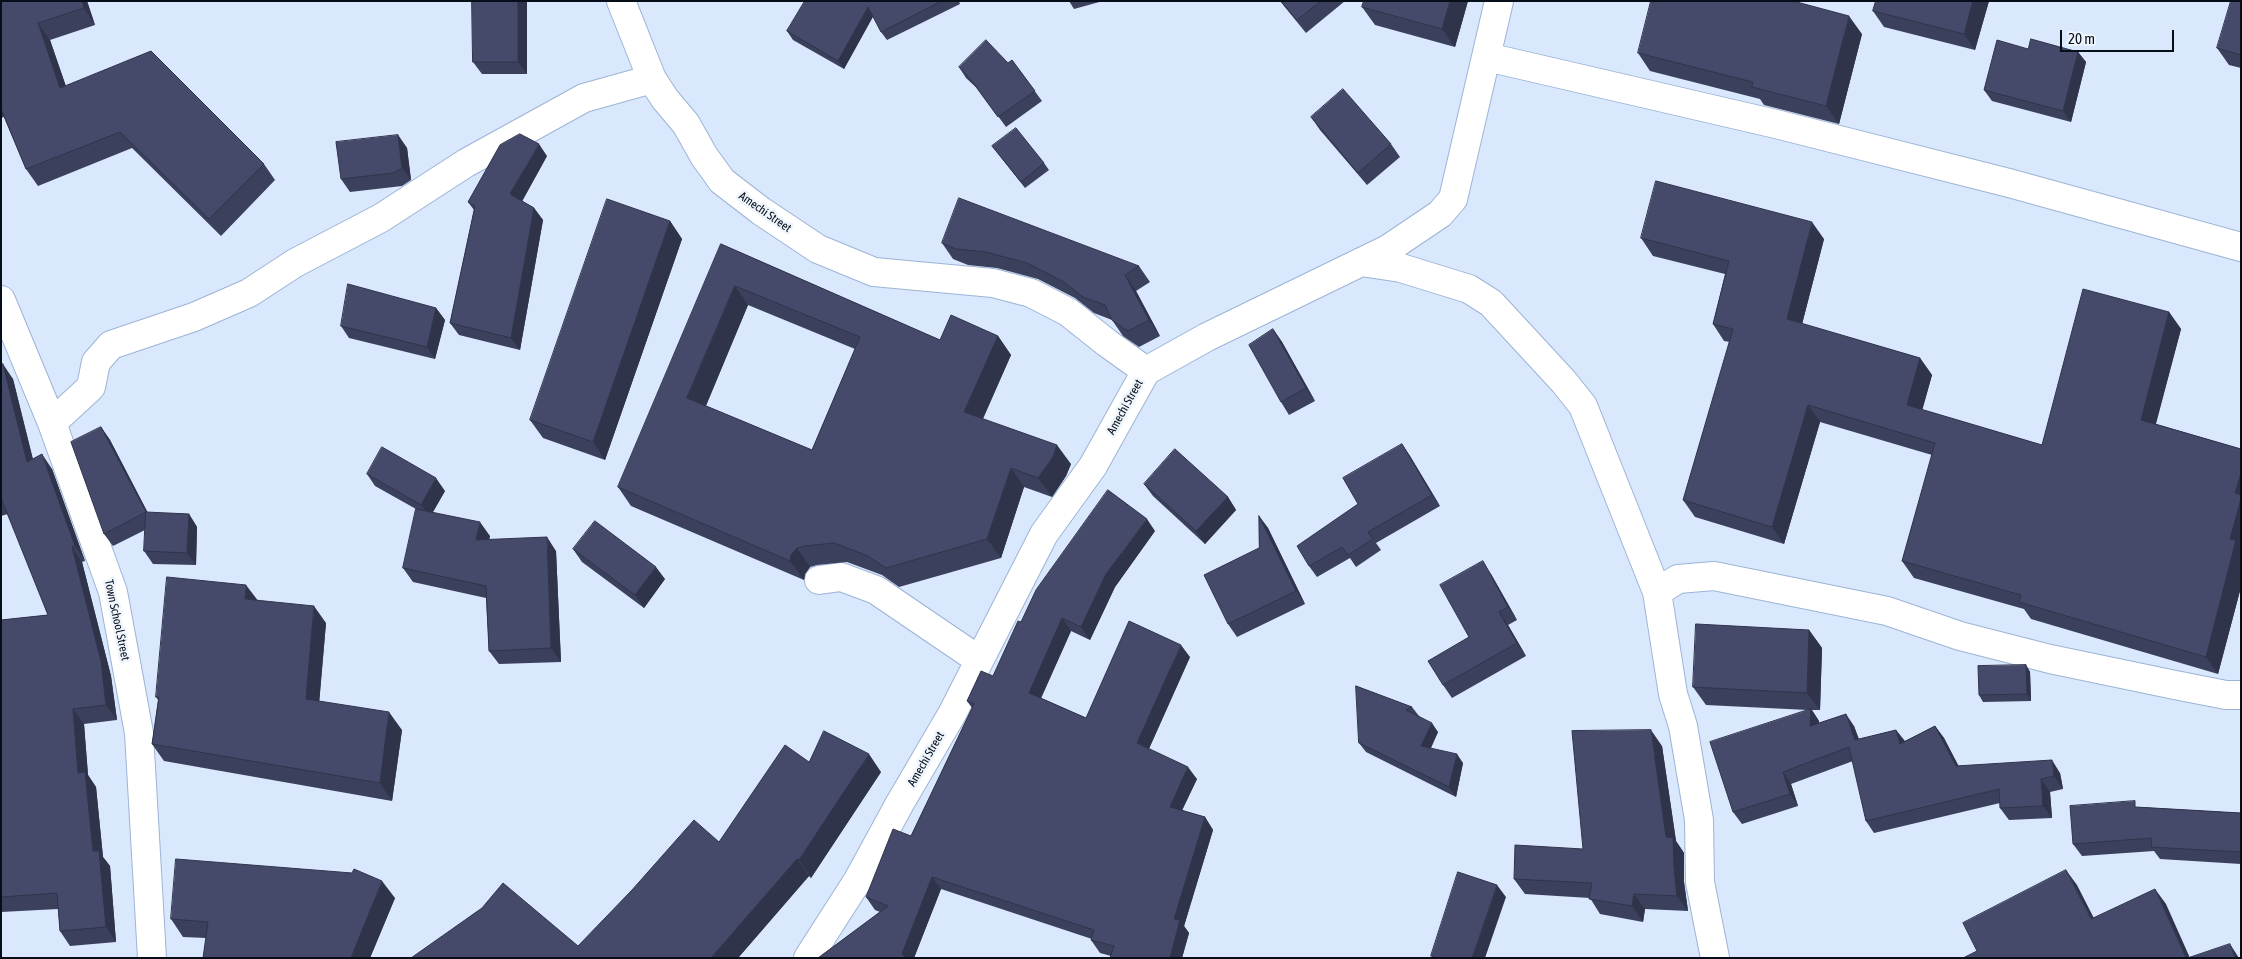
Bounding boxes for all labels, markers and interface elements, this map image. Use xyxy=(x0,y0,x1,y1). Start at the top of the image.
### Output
scale bar xyxy=(2062,20,2176,52)
text: 20 m xyxy=(2068,30,2095,47)
street label: Amechi Street xyxy=(736,189,794,235)
street label: Amechi Street xyxy=(1104,377,1146,437)
street label: Town School Street xyxy=(101,578,133,662)
street label: Amechi Street xyxy=(905,729,947,789)

